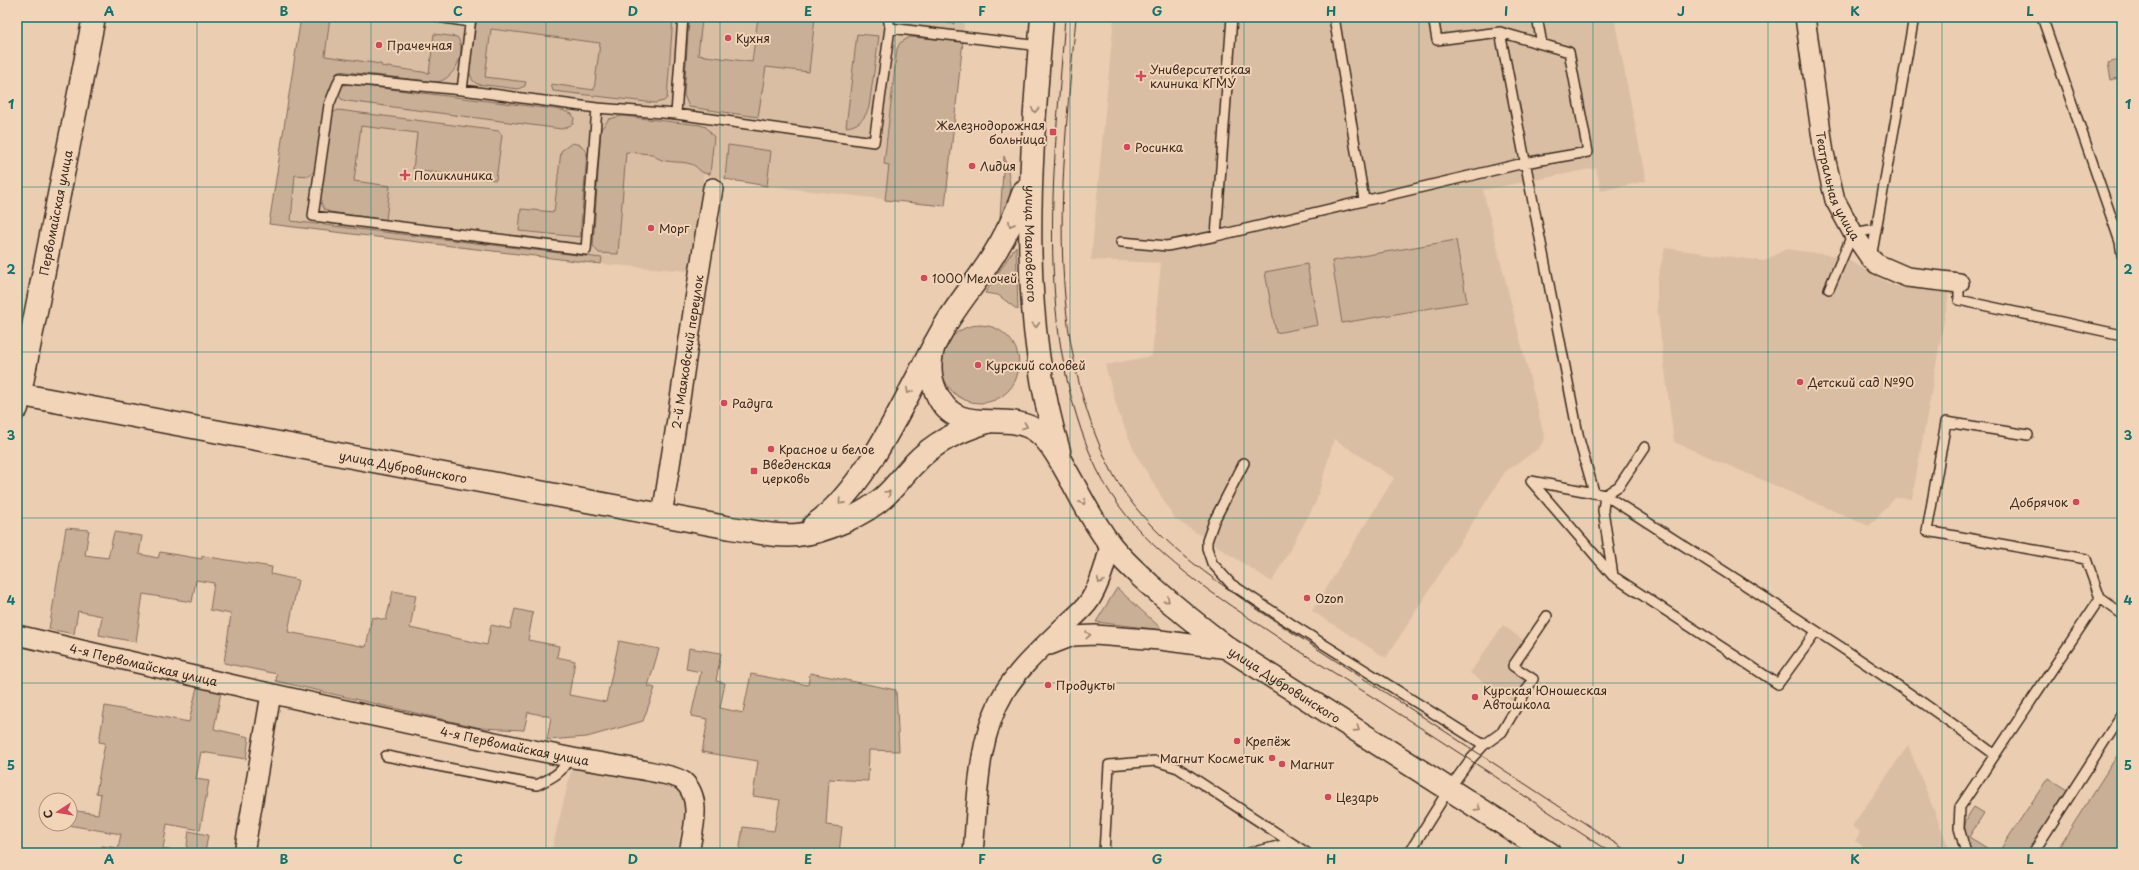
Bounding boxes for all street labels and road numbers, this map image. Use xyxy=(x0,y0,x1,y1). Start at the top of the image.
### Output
street label: Театральная улица xyxy=(1812,130,1865,244)
street label: Первомайская улица xyxy=(34,148,77,277)
street label: улица Маяковского xyxy=(1021,185,1042,303)
street label: 2-й Маяковский переулок xyxy=(667,273,708,430)
street label: улица Дубровинского xyxy=(338,446,469,487)
street label: 4-я Первомайская улица xyxy=(68,639,220,690)
street label: улица Дубровинского xyxy=(1225,642,1344,727)
street label: 4-я Первомайская улица xyxy=(439,722,591,770)

